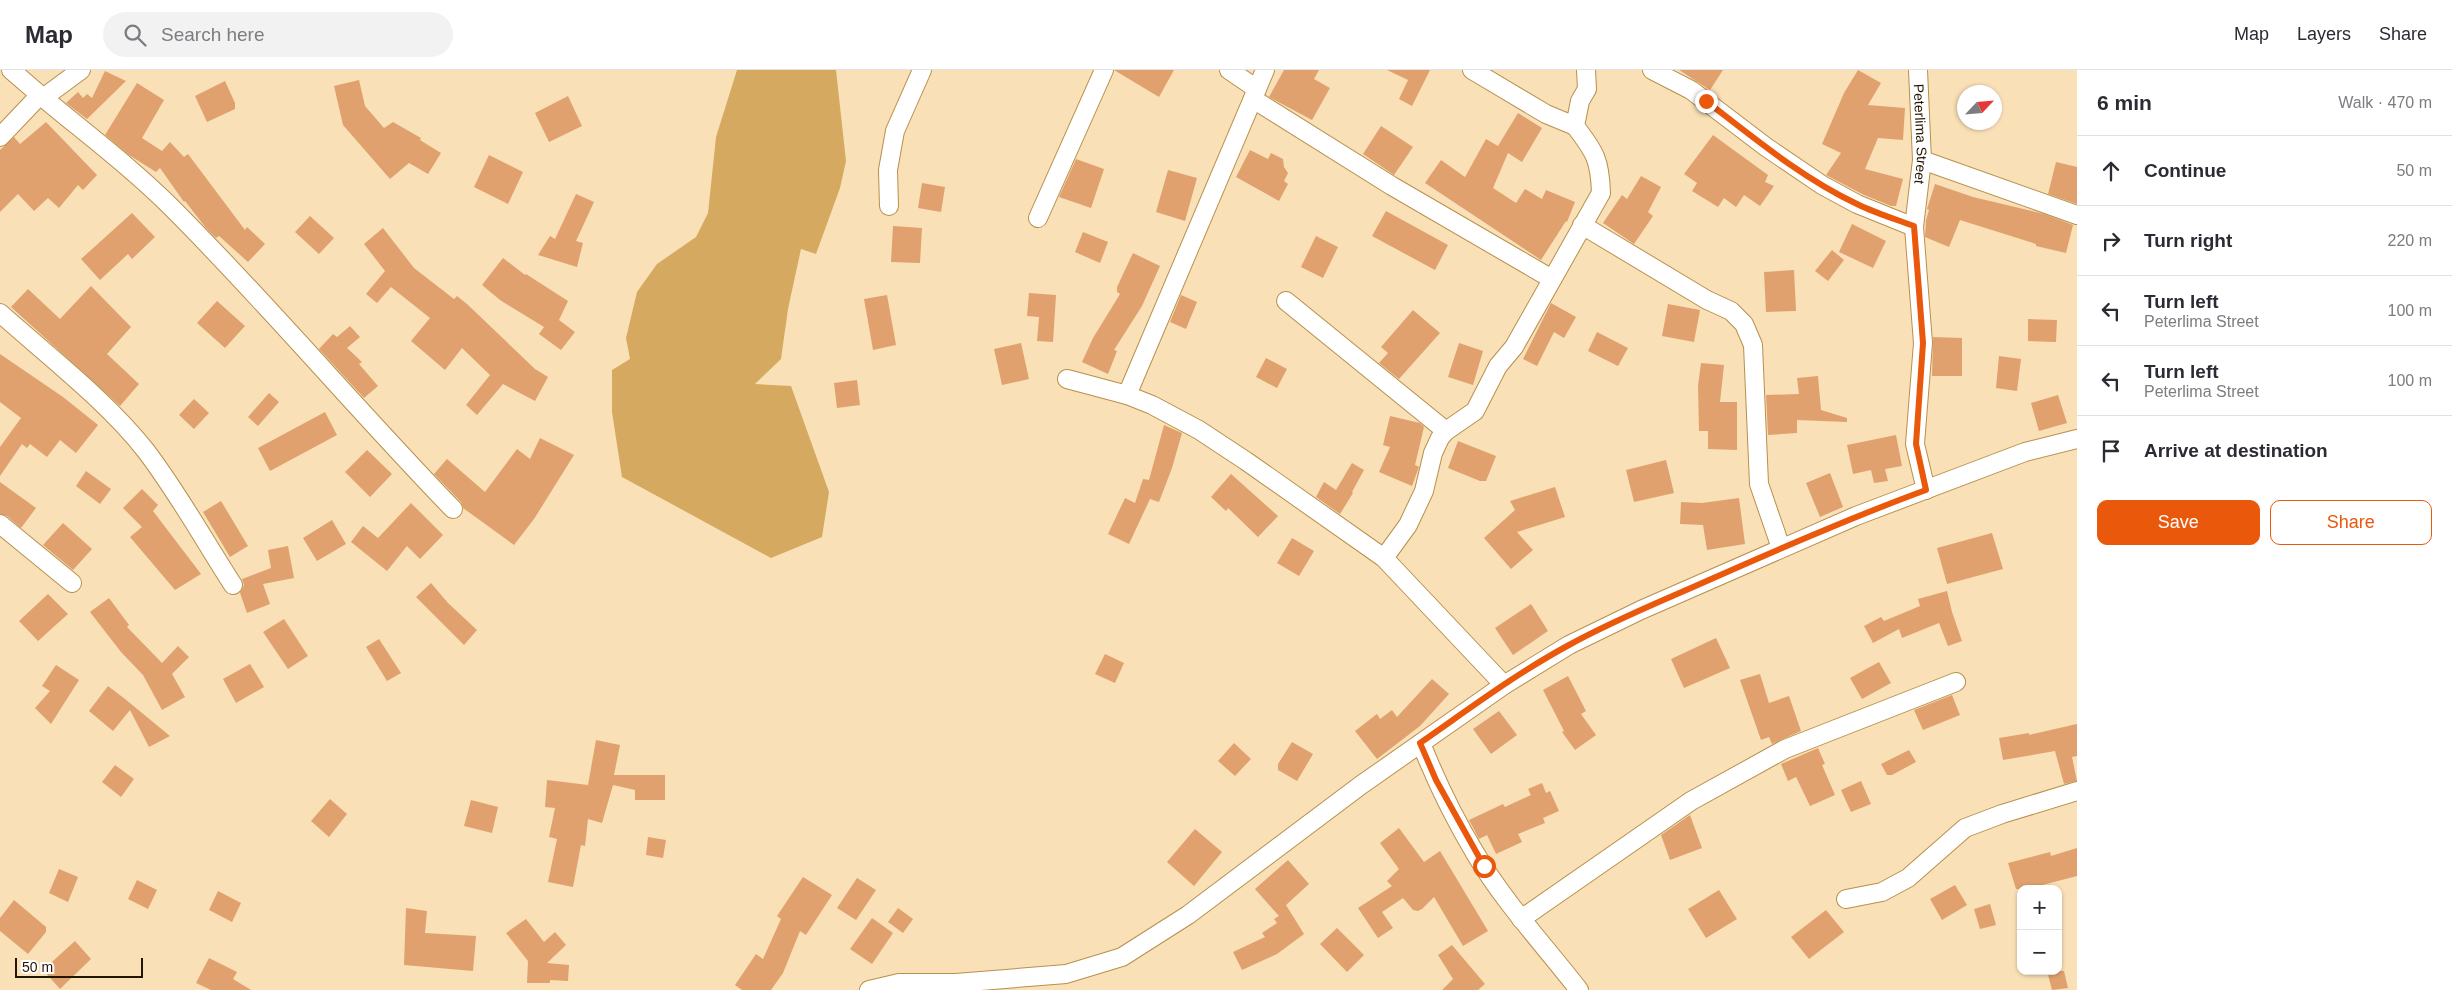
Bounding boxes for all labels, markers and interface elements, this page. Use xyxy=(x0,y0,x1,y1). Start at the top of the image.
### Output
search box xyxy=(103,12,453,57)
text: Map xyxy=(25,21,73,48)
icon: search xyxy=(121,21,149,49)
text: Search here xyxy=(161,24,265,45)
text: Map xyxy=(2234,24,2269,44)
text: Layers xyxy=(2297,24,2351,44)
text: Share xyxy=(2379,24,2427,44)
street label: Peterlima Street xyxy=(1911,83,1930,185)
north arrow xyxy=(1957,85,2002,130)
route end xyxy=(1695,90,1718,113)
text: 6 min xyxy=(2097,91,2152,114)
text: Walk · 470 m xyxy=(2338,94,2432,111)
icon: ahead xyxy=(2097,157,2125,185)
text: Continue xyxy=(2144,160,2226,181)
text: 50 m xyxy=(2396,162,2432,179)
icon: right xyxy=(2097,227,2125,255)
text: Turn right xyxy=(2144,230,2232,251)
text: 220 m xyxy=(2388,232,2432,249)
text: Turn left xyxy=(2144,291,2219,312)
icon: left xyxy=(2097,297,2125,325)
text: 100 m xyxy=(2388,302,2432,319)
text: Peterlima Street xyxy=(2144,313,2259,330)
text: Turn left xyxy=(2144,361,2219,382)
icon: left xyxy=(2097,367,2125,395)
text: 100 m xyxy=(2388,372,2432,389)
text: Peterlima Street xyxy=(2144,383,2259,400)
icon: arrive xyxy=(2097,437,2125,465)
text: Arrive at destination xyxy=(2144,440,2328,461)
button: Save xyxy=(2097,500,2260,545)
button: Share xyxy=(2270,500,2432,545)
route start xyxy=(1473,855,1496,878)
map controls xyxy=(2017,885,2062,975)
button: + xyxy=(2017,885,2062,930)
button: − xyxy=(2017,930,2062,975)
scale bar xyxy=(15,955,142,978)
text: 50 m xyxy=(22,959,53,975)

